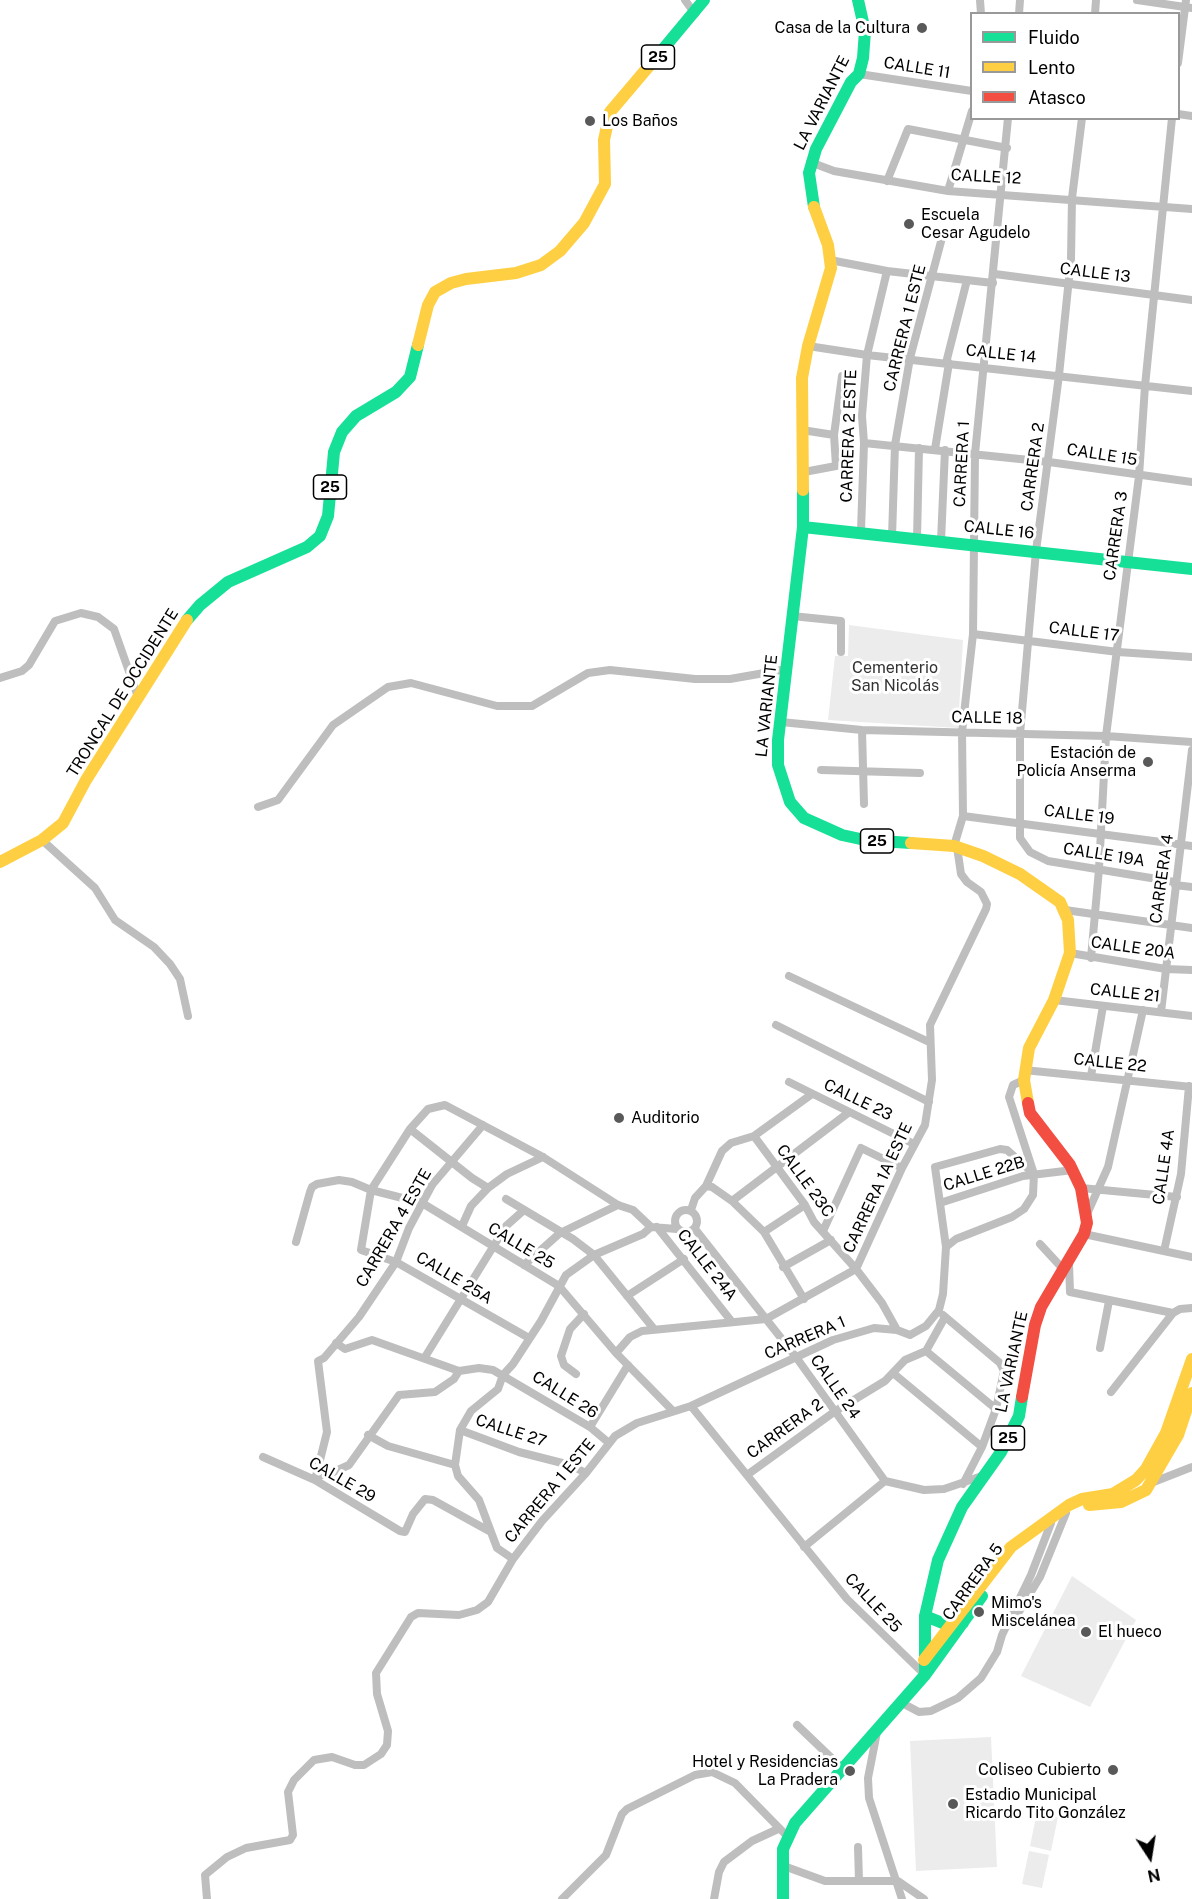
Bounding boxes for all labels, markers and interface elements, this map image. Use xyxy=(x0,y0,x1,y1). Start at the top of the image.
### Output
legend xyxy=(970,12,1180,120)
place label: Casa de la Cultura xyxy=(774,18,910,38)
marker: Casa de la Cultura xyxy=(915,21,929,35)
text: Fluido xyxy=(1028,27,1080,48)
road number: 25 xyxy=(642,45,674,69)
street label: LA VARIANTE xyxy=(790,53,854,153)
street label: CALLE 11 xyxy=(882,53,952,83)
text: Lento xyxy=(1028,57,1075,78)
text: Atasco xyxy=(1028,87,1086,108)
place label: Los Baños xyxy=(602,111,678,131)
marker: Los Baños xyxy=(583,114,597,128)
street label: CALLE 12 xyxy=(950,166,1022,188)
place label: Escuela Cesar Agudelo xyxy=(921,205,1030,243)
marker: Escuela Cesar Agudelo xyxy=(902,217,916,231)
street label: CALLE 13 xyxy=(1059,259,1131,287)
street label: CARRERA 1 ESTE xyxy=(880,262,930,394)
street label: CALLE 14 xyxy=(965,341,1037,367)
street label: CARRERA 2 ESTE xyxy=(837,369,861,503)
street label: CARRERA 1 xyxy=(950,420,974,508)
street label: CARRERA 2 xyxy=(1017,421,1049,513)
street label: CALLE 15 xyxy=(1065,440,1139,470)
road number: 25 xyxy=(314,475,346,499)
street label: CARRERA 3 xyxy=(1100,490,1132,582)
street label: CALLE 16 xyxy=(963,517,1035,543)
street label: TRONCAL DE OCCIDENTE xyxy=(63,605,183,781)
street label: CALLE 17 xyxy=(1048,618,1120,646)
street label: LA VARIANTE xyxy=(752,654,782,758)
park label: Cementerio San Nicolás xyxy=(851,658,939,696)
street label: CALLE 18 xyxy=(951,708,1023,728)
place label: Estación de Policía Anserma xyxy=(1016,743,1136,781)
marker: Estación de Policía Anserma xyxy=(1141,755,1155,769)
street label: CALLE 19 xyxy=(1043,801,1115,829)
road number: 25 xyxy=(860,829,894,853)
street label: CARRERA 4 xyxy=(1146,833,1178,925)
street label: CALLE 19A xyxy=(1062,839,1146,871)
street label: CALLE 20A xyxy=(1090,933,1176,963)
street label: CALLE 21 xyxy=(1089,980,1161,1006)
street label: CALLE 22 xyxy=(1072,1050,1148,1076)
street label: CALLE 23 xyxy=(821,1075,895,1125)
place label: Auditorio xyxy=(631,1108,699,1128)
marker: Auditorio xyxy=(612,1111,626,1125)
street label: CARRERA 1A ESTE xyxy=(839,1120,917,1256)
street label: CALLE 4A xyxy=(1149,1128,1179,1206)
street label: CALLE 23C xyxy=(772,1141,838,1221)
street label: CALLE 22B xyxy=(941,1153,1027,1195)
street label: CARRERA 4 ESTE xyxy=(352,1165,436,1291)
street label: CALLE 25 xyxy=(484,1219,558,1273)
street label: CALLE 24A xyxy=(673,1225,741,1305)
street label: CALLE 25A xyxy=(412,1248,496,1308)
street label: LA VARIANTE xyxy=(992,1310,1032,1414)
street label: CARRERA 1 xyxy=(761,1312,849,1364)
street label: CALLE 24 xyxy=(806,1351,864,1423)
street label: CALLE 26 xyxy=(529,1367,601,1423)
street label: CARRERA 2 xyxy=(743,1395,827,1463)
street label: CALLE 27 xyxy=(473,1410,549,1452)
road number: 25 xyxy=(992,1426,1024,1450)
street label: CARRERA 1 ESTE xyxy=(501,1435,599,1547)
street label: CALLE 29 xyxy=(305,1453,379,1507)
street label: CARRERA 5 xyxy=(939,1540,1007,1624)
street label: CALLE 25 xyxy=(841,1569,905,1637)
place label: Mimo's Miscelánea xyxy=(991,1593,1076,1631)
marker: Mimo's Miscelánea xyxy=(972,1605,986,1619)
place label: El hueco xyxy=(1098,1622,1162,1642)
marker: El hueco xyxy=(1079,1625,1093,1639)
place label: Hotel y Residencias La Pradera xyxy=(692,1752,838,1790)
place label: Coliseo Cubierto xyxy=(978,1760,1101,1780)
marker: Coliseo Cubierto xyxy=(1106,1763,1120,1777)
marker: Hotel y Residencias La Pradera xyxy=(843,1764,857,1778)
place label: Estadio Municipal Ricardo Tito González xyxy=(965,1785,1126,1823)
marker: Estadio Municipal Ricardo Tito González xyxy=(946,1797,960,1811)
north arrow xyxy=(1120,1827,1180,1887)
text: N xyxy=(1146,1865,1162,1886)

